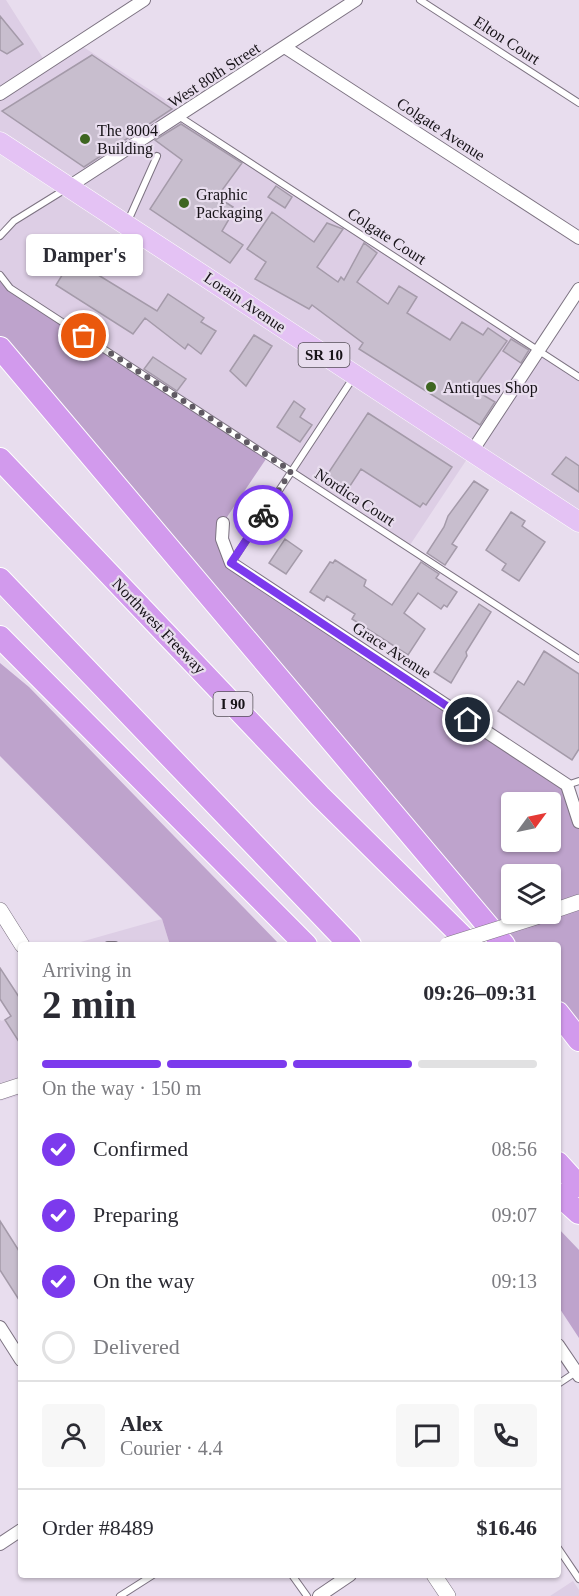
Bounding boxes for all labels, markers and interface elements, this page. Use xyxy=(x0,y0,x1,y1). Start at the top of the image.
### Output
street label: Elton Court xyxy=(471,12,544,68)
street label: West 80th Street xyxy=(165,39,263,111)
street label: Colgate Avenue xyxy=(393,94,488,165)
place label: The 8004 Building xyxy=(97,122,158,158)
marker: The 8004 Building xyxy=(78,132,92,146)
place label: Graphic Packaging xyxy=(196,186,263,222)
marker: Graphic Packaging xyxy=(177,196,191,210)
street label: Colgate Court xyxy=(344,204,430,269)
callout: Damper's xyxy=(26,234,142,276)
text: Damper's xyxy=(43,244,126,266)
street label: Lorain Avenue xyxy=(201,269,289,335)
pin xyxy=(58,310,109,361)
icon: bag xyxy=(67,319,100,352)
road number: SR 10 xyxy=(298,343,350,367)
place label: Antiques Shop xyxy=(443,379,538,397)
marker: Antiques Shop xyxy=(424,380,438,394)
street label: Nordica Court xyxy=(312,465,399,529)
courier xyxy=(233,485,293,545)
icon: bike xyxy=(247,499,280,532)
street label: Northwest Freeway xyxy=(108,575,209,678)
street label: Grace Avenue xyxy=(350,618,434,682)
road number: I 90 xyxy=(214,692,252,716)
pin xyxy=(442,694,493,745)
icon: home xyxy=(451,703,484,736)
north arrow xyxy=(501,792,561,852)
map controls xyxy=(501,792,561,924)
button: layers xyxy=(501,864,561,924)
text: Arriving in xyxy=(42,959,131,981)
text: 09:26–09:31 xyxy=(423,980,537,1005)
text: 2 min xyxy=(42,983,136,1026)
text: On the way · 150 m xyxy=(42,1077,201,1099)
icon: check xyxy=(42,1133,75,1166)
text: Confirmed xyxy=(93,1136,188,1161)
text: 08:56 xyxy=(491,1138,537,1160)
icon: check xyxy=(42,1199,75,1232)
text: Preparing xyxy=(93,1202,179,1227)
text: 09:07 xyxy=(491,1204,537,1226)
icon: check xyxy=(42,1265,75,1298)
text: On the way xyxy=(93,1268,194,1293)
text: 09:13 xyxy=(491,1270,537,1292)
text: Delivered xyxy=(93,1334,180,1359)
button: person xyxy=(42,1404,105,1467)
button: chat xyxy=(396,1404,459,1467)
button: phone xyxy=(474,1404,537,1467)
text: Alex xyxy=(120,1411,163,1436)
text: Courier · 4.4 xyxy=(120,1437,223,1459)
text: Order #8489 xyxy=(42,1515,154,1540)
text: $16.46 xyxy=(477,1515,537,1540)

